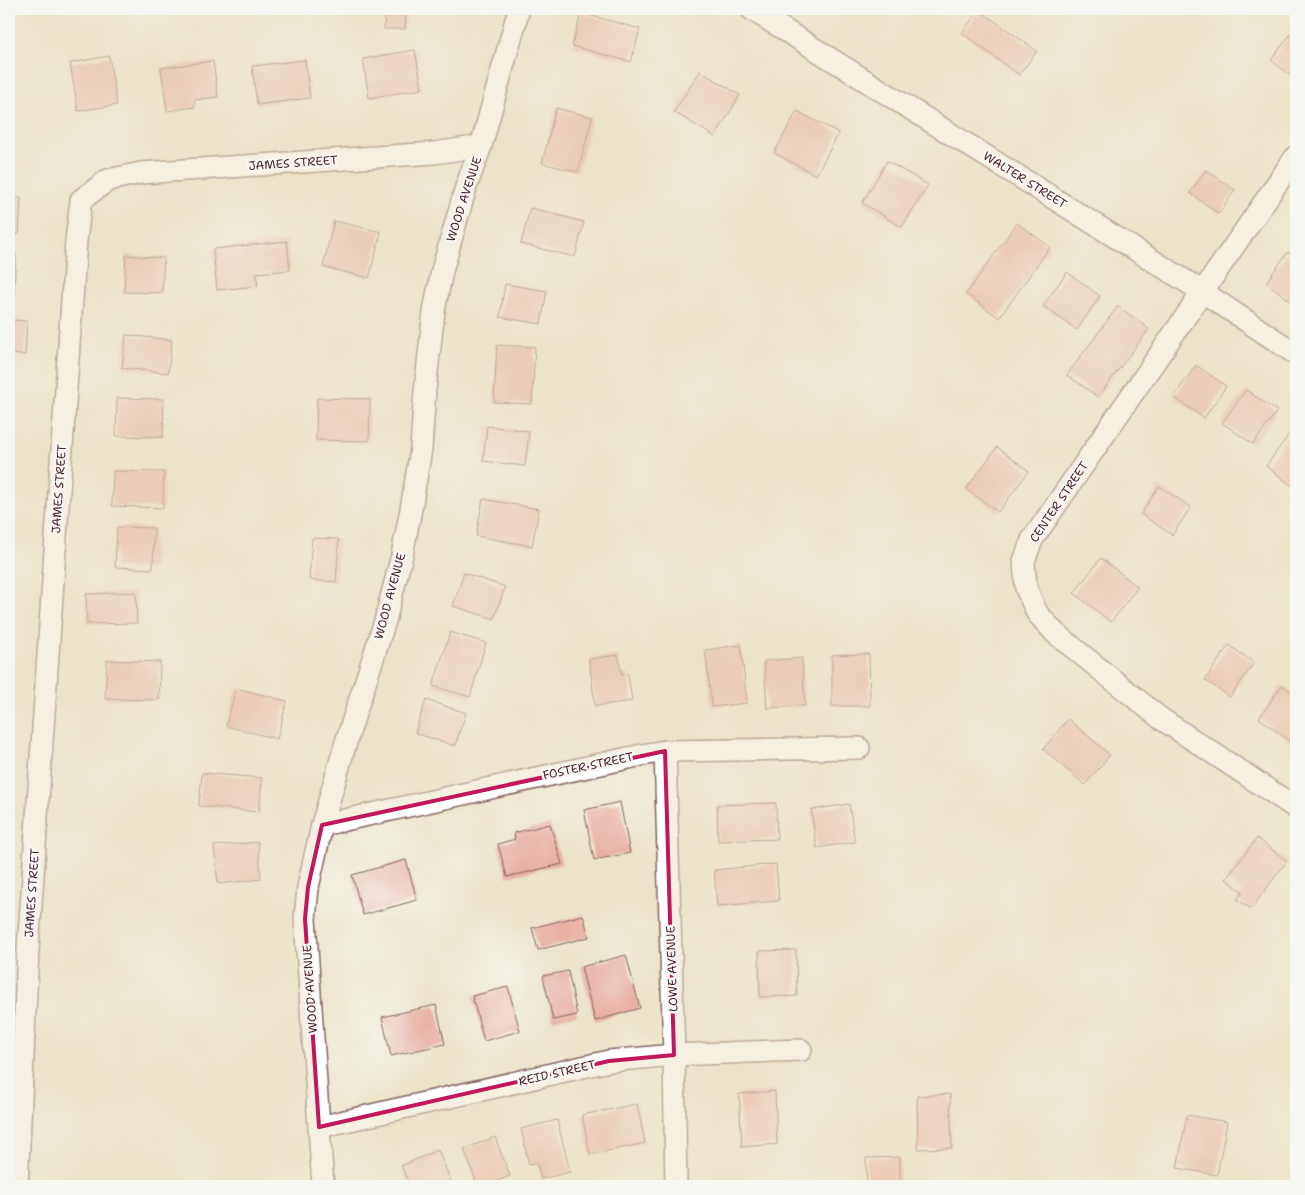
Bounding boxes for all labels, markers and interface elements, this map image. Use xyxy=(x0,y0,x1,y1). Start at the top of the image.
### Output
street label: WALTER STREET xyxy=(980,148,1070,212)
street label: JAMES STREET xyxy=(248,152,339,174)
street label: WOOD AVENUE xyxy=(443,154,485,244)
street label: JAMES STREET xyxy=(48,443,70,534)
street label: CENTER STREET xyxy=(1026,458,1092,546)
street label: WOOD AVENUE xyxy=(371,551,409,641)
street label: FOSTER STREET xyxy=(541,748,635,783)
street label: JAMES STREET xyxy=(21,847,43,938)
street label: LOWE AVENUE xyxy=(663,926,681,1012)
street label: WOOD AVENUE xyxy=(299,944,321,1034)
street label: REID STREET xyxy=(517,1056,598,1090)

